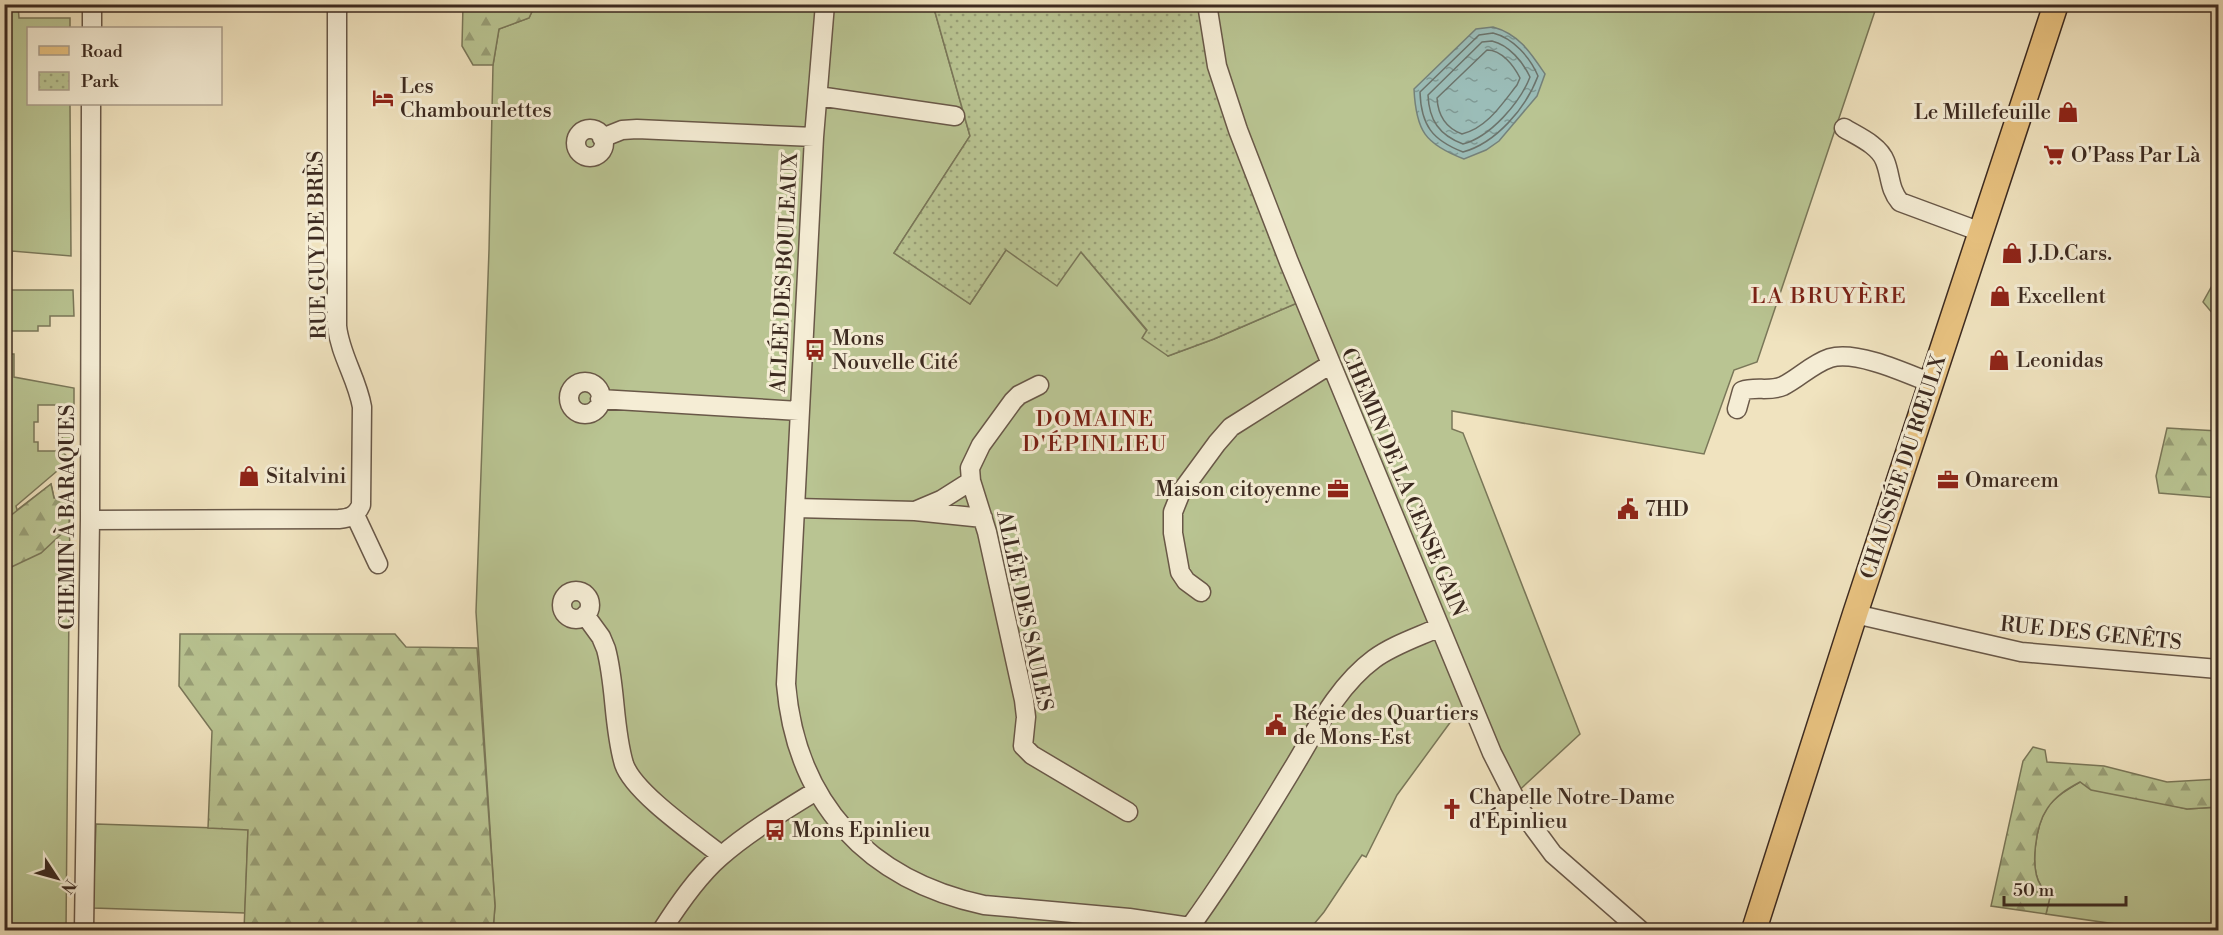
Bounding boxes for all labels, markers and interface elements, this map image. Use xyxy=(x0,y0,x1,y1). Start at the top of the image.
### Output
legend xyxy=(27,27,222,105)
text: Road xyxy=(81,40,124,63)
text: Park xyxy=(81,70,120,93)
place label: Les Chambourlettes xyxy=(400,74,552,124)
hotel icon: Les Chambourlettes xyxy=(371,86,395,110)
place label: Le Millefeuille xyxy=(1914,100,2051,126)
shop icon: Le Millefeuille xyxy=(2056,100,2080,124)
supermarket icon: O'Pass Par Là xyxy=(2042,143,2066,167)
place label: O'Pass Par Là xyxy=(2071,143,2201,169)
street label: RUE GUY DE BRÈS xyxy=(301,150,333,340)
street label: ALLÉE DES BOULEAUX xyxy=(764,151,804,395)
shop icon: J.D.Cars. xyxy=(2000,241,2024,265)
place label: J.D.Cars. xyxy=(2028,241,2112,267)
district label: LA BRUYÈRE xyxy=(1751,282,1907,310)
shop icon: Excellent xyxy=(1988,284,2012,308)
place label: Excellent xyxy=(2017,284,2106,310)
place label: Mons Nouvelle Cité xyxy=(832,326,958,376)
bus stop icon: Mons Nouvelle Cité xyxy=(803,338,827,362)
street label: CHEMIN DE LA CENSE GAIN xyxy=(1335,344,1472,621)
shop icon: Leonidas xyxy=(1987,348,2011,372)
place label: Leonidas xyxy=(2016,348,2104,374)
street label: CHAUSSÉE DU RŒULX xyxy=(1854,351,1953,582)
street label: CHEMIN À BARAQUES xyxy=(53,404,81,630)
district label: DOMAINE D'ÉPINLIEU xyxy=(1022,406,1168,458)
shop icon: Sitalvini xyxy=(237,464,261,488)
place label: Sitalvini xyxy=(266,464,346,490)
office icon: Omareem xyxy=(1936,468,1960,492)
place label: Omareem xyxy=(1965,468,2059,494)
place label: Maison citoyenne xyxy=(1155,477,1321,503)
office icon: Maison citoyenne xyxy=(1326,477,1350,501)
public building icon: 7HD xyxy=(1616,497,1640,521)
place label: 7HD xyxy=(1645,497,1689,523)
street label: ALLÉE DES SAULES xyxy=(990,507,1060,714)
street label: RUE DES GENÊTS xyxy=(1999,610,2183,656)
place label: Régie des Quartiers de Mons-Est xyxy=(1293,701,1479,751)
public building icon: Régie des Quartiers de Mons-Est xyxy=(1264,713,1288,737)
place label: Chapelle Notre-Dame d'Épinlieu xyxy=(1469,785,1675,835)
church icon: Chapelle Notre-Dame d'Épinlieu xyxy=(1440,797,1464,821)
bus stop icon: Mons Epinlieu xyxy=(763,818,787,842)
place label: Mons Epinlieu xyxy=(792,818,930,844)
north arrow xyxy=(27,848,87,908)
scale bar xyxy=(2004,869,2126,907)
text: N xyxy=(56,875,80,898)
text: 50 m xyxy=(2013,879,2055,902)

